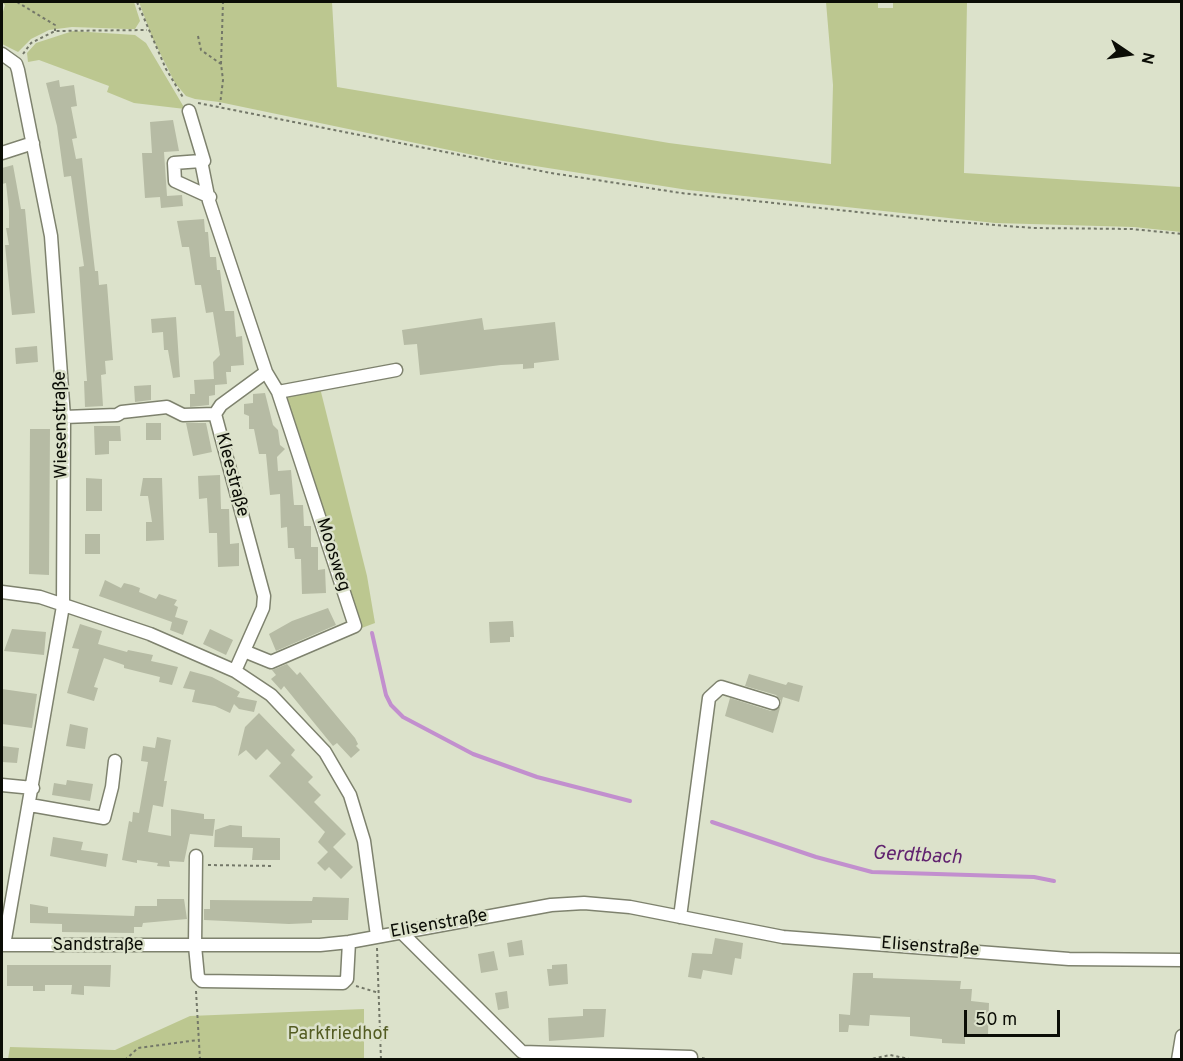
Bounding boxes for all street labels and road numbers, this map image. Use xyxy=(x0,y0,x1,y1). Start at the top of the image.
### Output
street label: Wiesenstraße xyxy=(50,371,74,479)
street label: Kleestraße xyxy=(209,431,253,519)
street label: Moosweg xyxy=(310,516,354,594)
street label: Elisenstraße xyxy=(389,906,489,944)
street label: Elisenstraße xyxy=(880,934,980,962)
street label: Sandstraße xyxy=(52,935,144,957)

